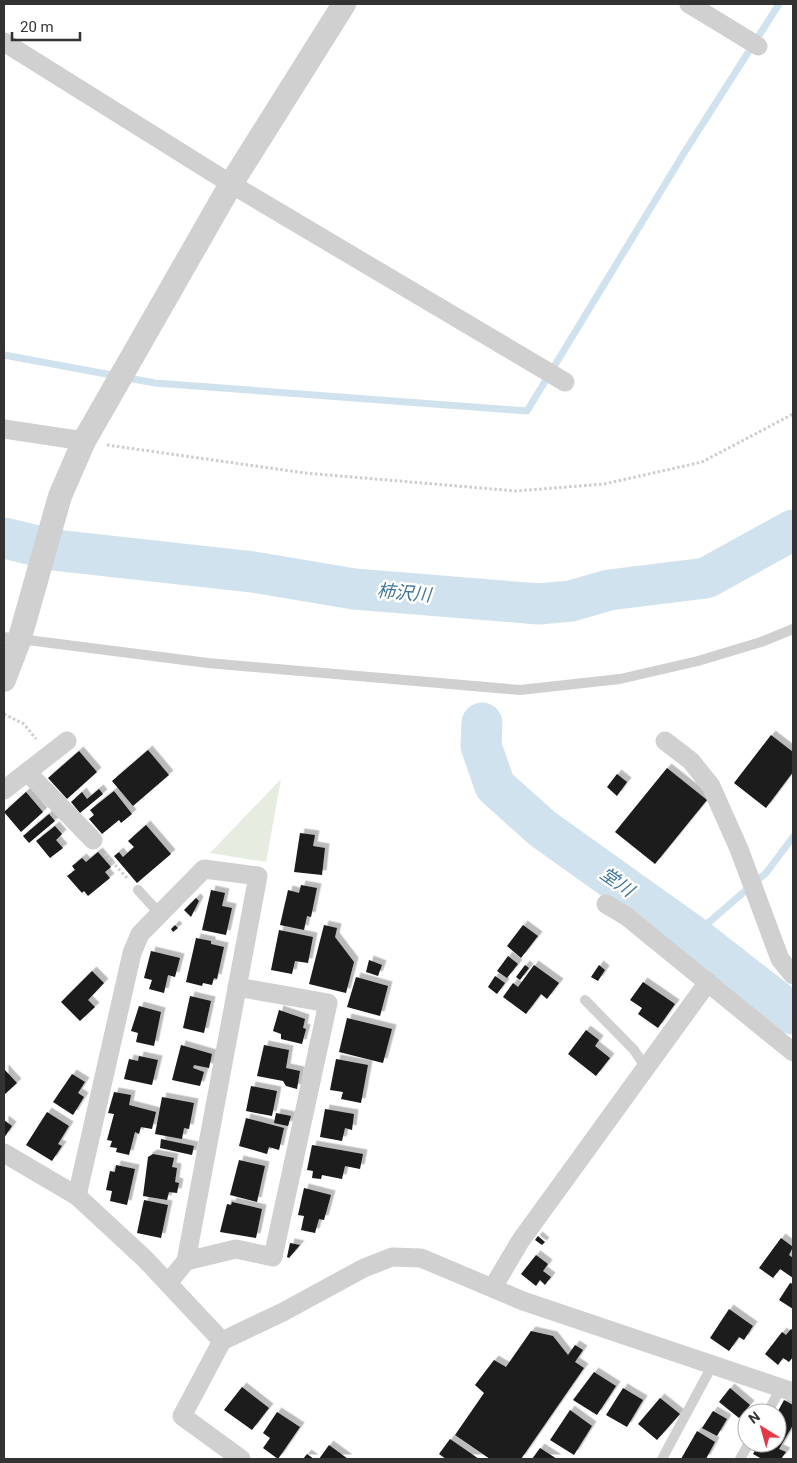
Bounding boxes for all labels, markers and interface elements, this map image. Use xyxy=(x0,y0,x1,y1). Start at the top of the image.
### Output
scale bar xyxy=(12,10,80,42)
text: 20 m xyxy=(20,18,54,36)
water label: 柿沢川 xyxy=(376,580,434,605)
water label: 堂川 xyxy=(597,863,640,902)
north arrow xyxy=(737,1403,787,1453)
text: N xyxy=(745,1408,763,1427)

